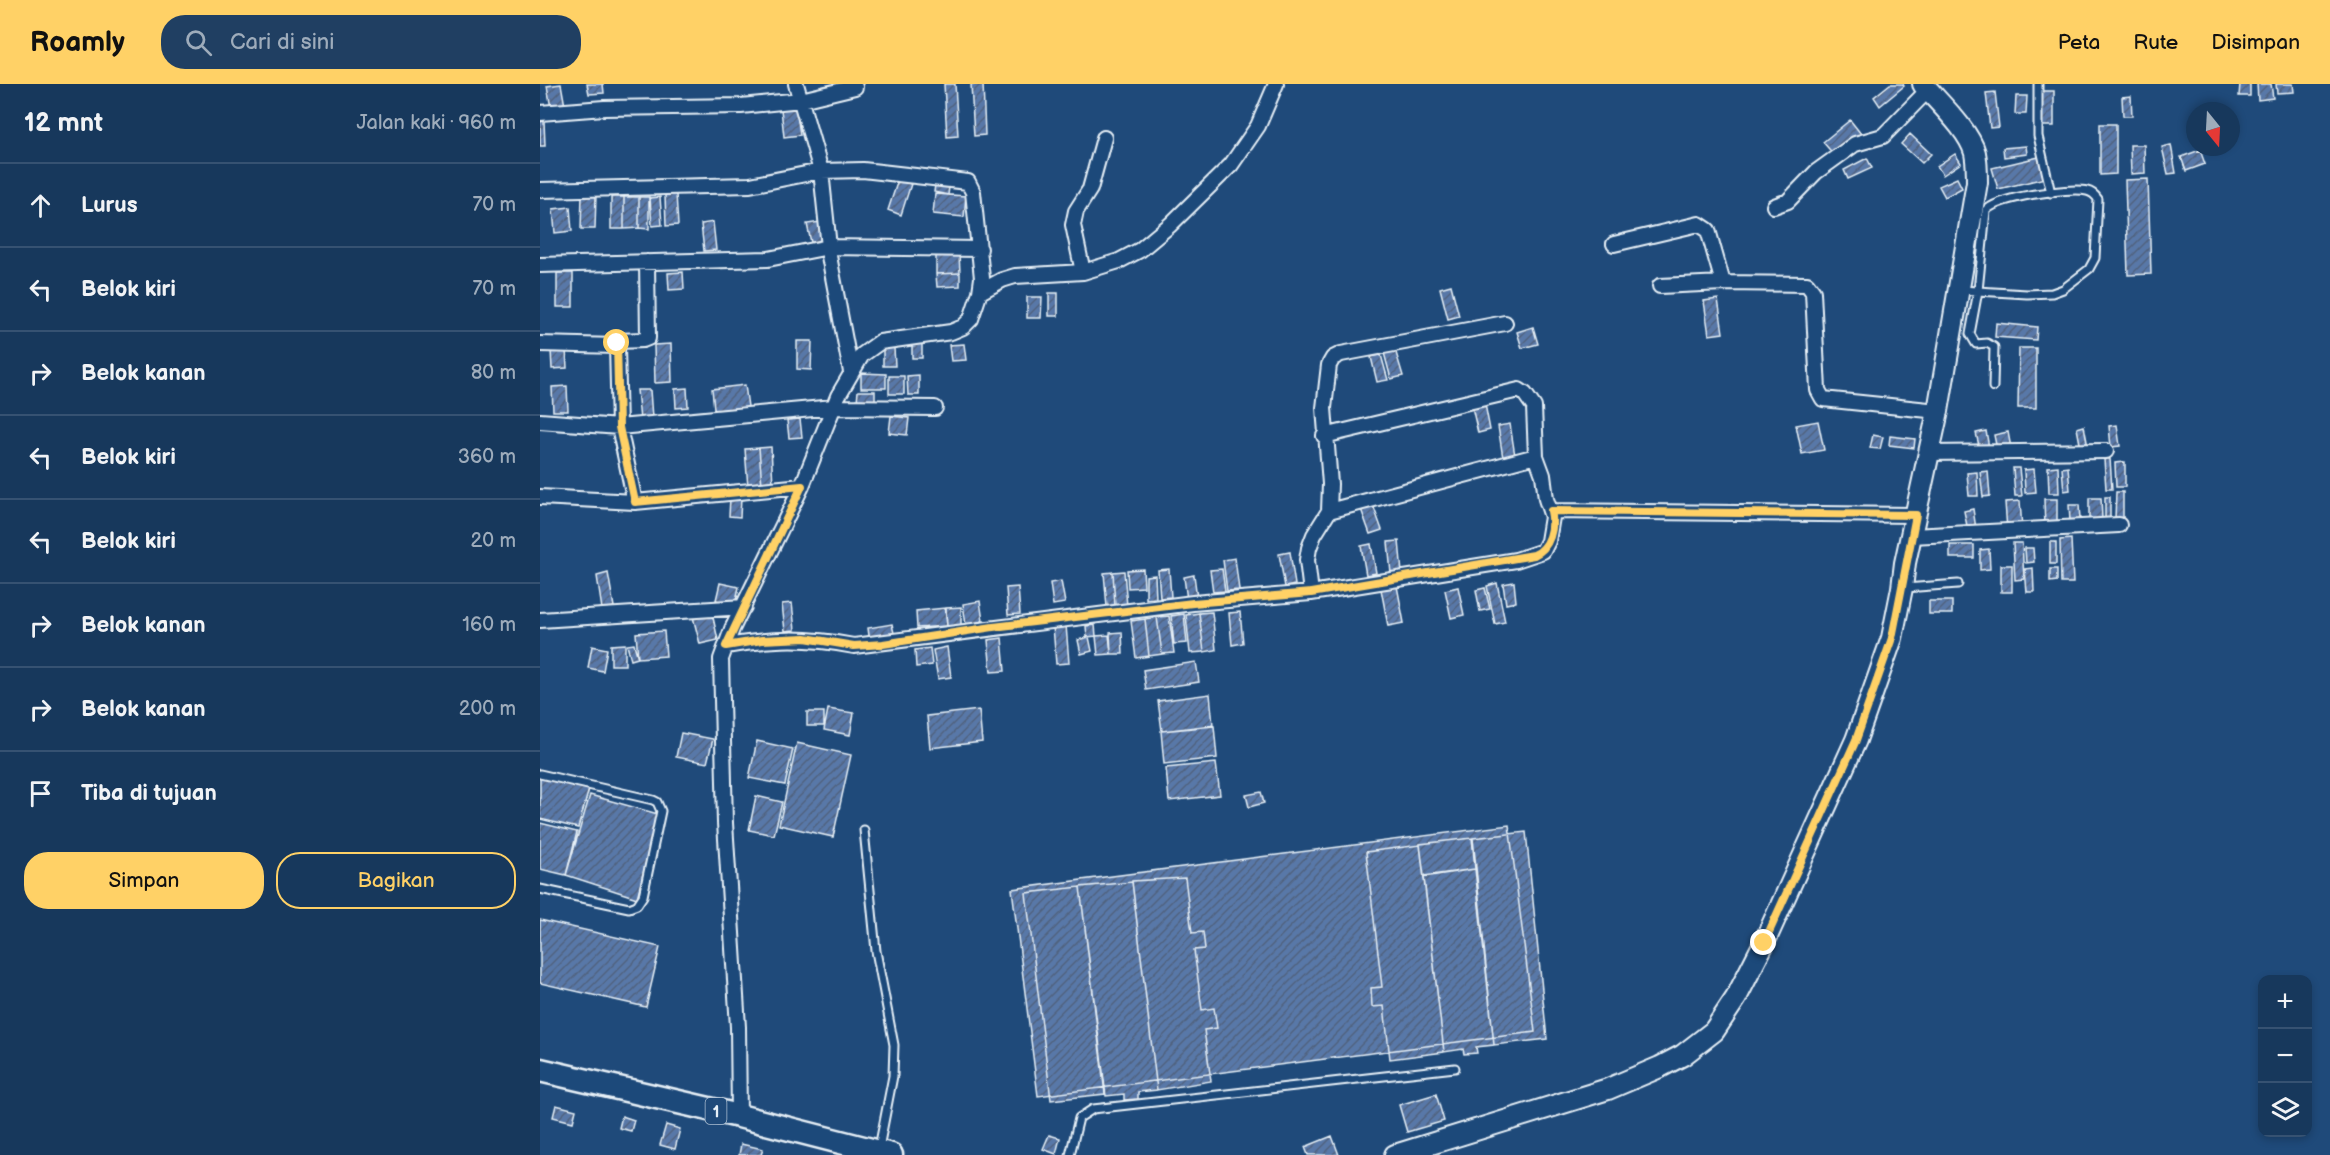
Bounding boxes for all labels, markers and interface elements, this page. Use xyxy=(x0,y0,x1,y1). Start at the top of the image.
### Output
search box xyxy=(161,15,581,69)
text: Roamly xyxy=(30,26,125,59)
icon: search xyxy=(182,26,215,59)
text: Cari di sini xyxy=(230,29,334,56)
text: Peta xyxy=(2058,30,2100,55)
text: Rute xyxy=(2133,30,2178,55)
text: Disimpan xyxy=(2211,30,2300,55)
north arrow xyxy=(2186,102,2240,156)
text: 12 mnt xyxy=(24,108,103,139)
text: Jalan kaki · 960 m xyxy=(357,111,516,135)
icon: ahead xyxy=(24,189,57,222)
text: Lurus xyxy=(81,192,137,219)
text: 70 m xyxy=(472,193,516,217)
icon: left xyxy=(24,273,57,306)
text: Belok kiri xyxy=(81,276,176,303)
text: 70 m xyxy=(472,277,516,301)
route start xyxy=(603,329,629,355)
icon: right xyxy=(24,357,57,390)
text: Belok kanan xyxy=(81,360,206,387)
text: 80 m xyxy=(471,361,516,385)
icon: left xyxy=(24,441,57,474)
text: Belok kiri xyxy=(81,444,176,471)
text: 360 m xyxy=(458,445,516,469)
icon: left xyxy=(24,525,57,558)
text: Belok kiri xyxy=(81,528,176,555)
text: 20 m xyxy=(471,529,516,553)
icon: right xyxy=(24,609,57,642)
text: Belok kanan xyxy=(81,612,206,639)
text: 160 m xyxy=(462,613,516,637)
icon: right xyxy=(24,693,57,726)
text: Belok kanan xyxy=(81,696,206,723)
text: 200 m xyxy=(459,697,516,721)
icon: arrive xyxy=(24,777,57,810)
text: Tiba di tujuan xyxy=(81,780,217,807)
button: Simpan xyxy=(24,852,264,909)
button: Bagikan xyxy=(276,852,516,909)
route end xyxy=(1750,929,1776,955)
map controls xyxy=(2258,975,2312,1137)
button: + xyxy=(2258,975,2312,1029)
button: − xyxy=(2258,1029,2312,1083)
button: layers xyxy=(2258,1083,2312,1137)
road number: 1 xyxy=(706,1098,726,1124)

